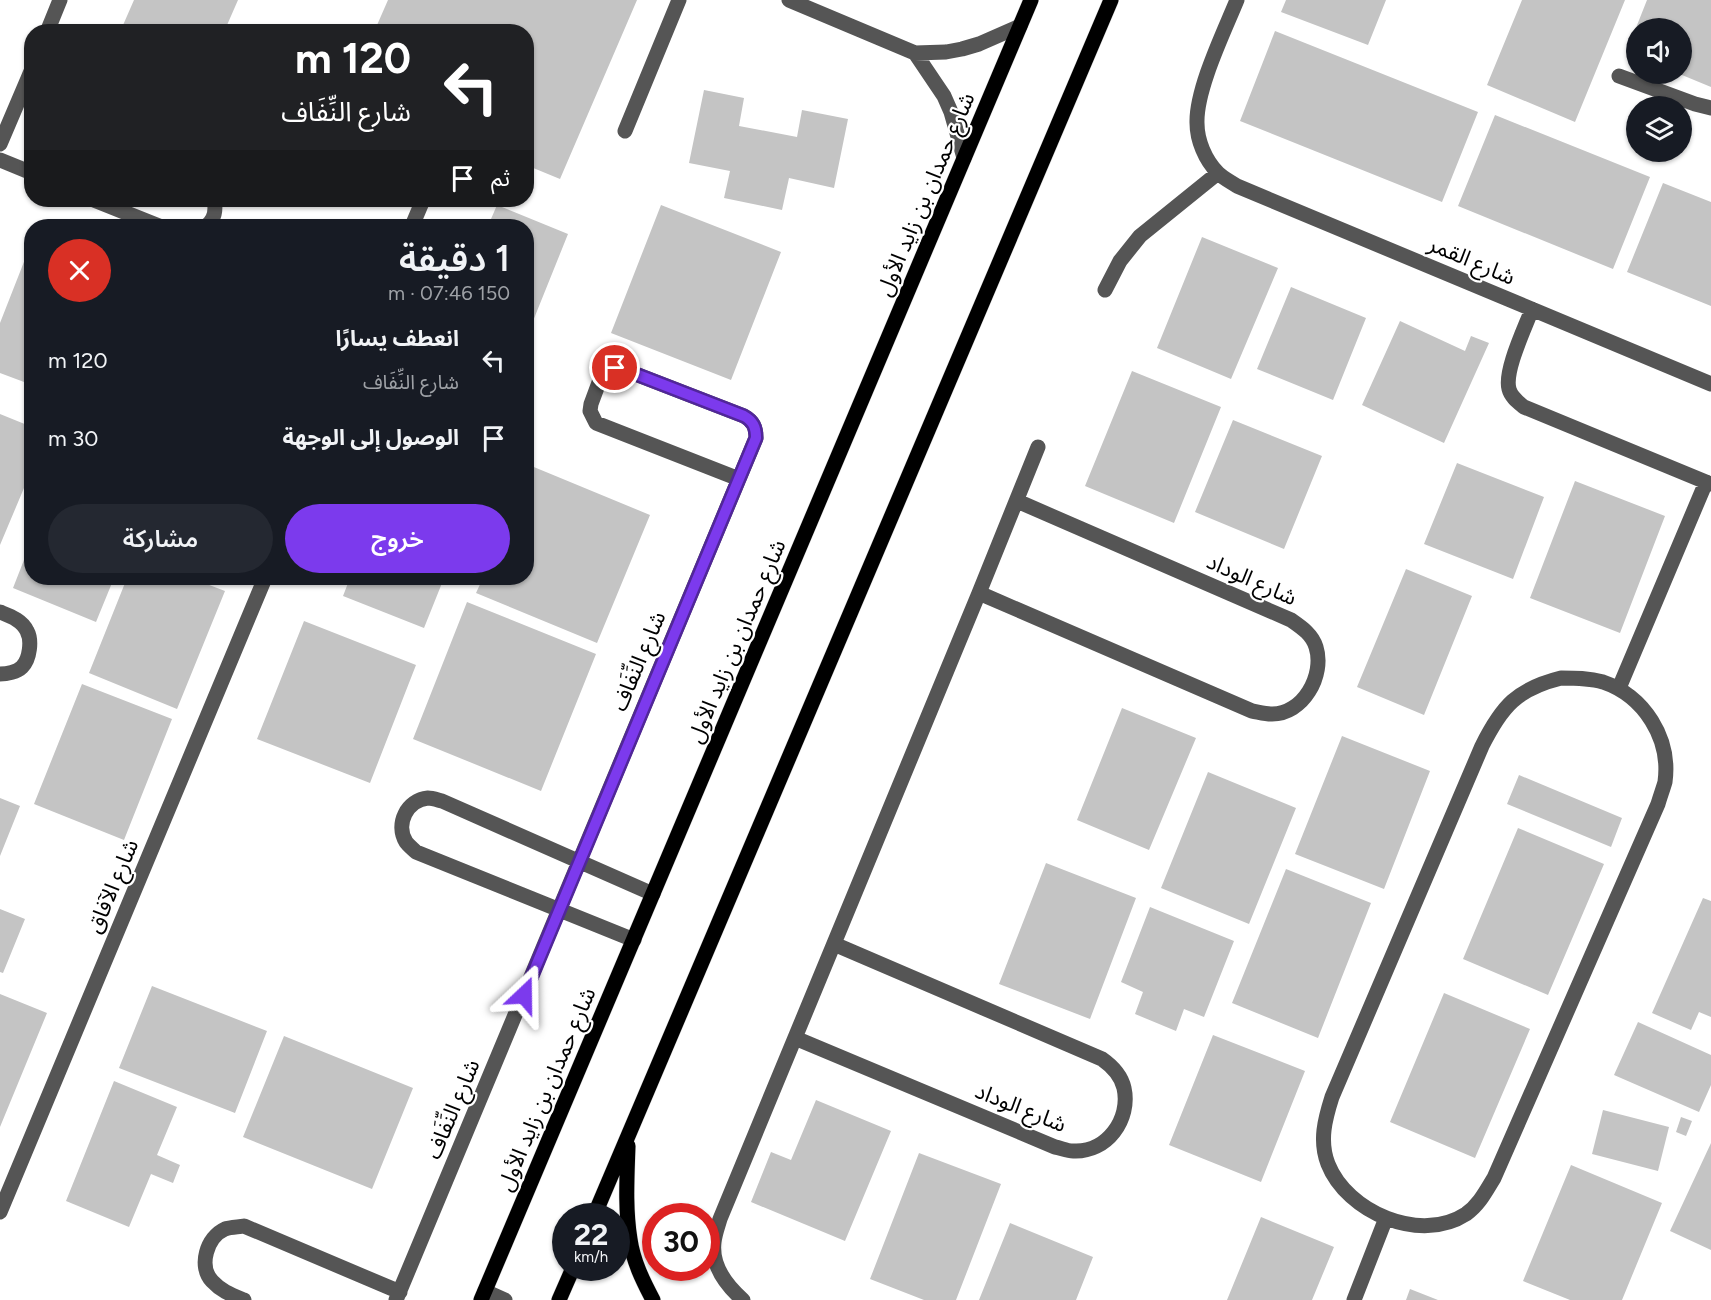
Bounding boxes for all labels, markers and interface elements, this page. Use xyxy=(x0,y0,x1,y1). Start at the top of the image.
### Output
map controls xyxy=(1626,18,1692,162)
button: sound xyxy=(1626,18,1692,84)
text: 120 m xyxy=(295,33,411,84)
icon: left xyxy=(432,48,510,126)
street label: شارع حمدان بن زايد الأول xyxy=(870,88,983,301)
text: شارع النِّفَاف xyxy=(281,95,411,128)
button: layers xyxy=(1626,96,1692,162)
icon: arrive xyxy=(446,162,479,195)
text: ثم xyxy=(491,165,510,192)
street label: شارع القمر xyxy=(1422,230,1519,294)
text: 1 دقيقة xyxy=(399,237,510,280)
button: close xyxy=(48,239,111,302)
text: 150 m · 07:46 xyxy=(388,281,510,305)
text: انعطف يسارًا xyxy=(336,325,459,352)
pin xyxy=(589,342,640,393)
icon: left xyxy=(477,344,510,377)
text: 120 m xyxy=(48,347,108,374)
icon: arrive xyxy=(598,351,631,384)
text: شارع النِّفَاف xyxy=(363,370,459,394)
icon: arrive xyxy=(477,422,510,455)
text: الوصول إلى الوجهة xyxy=(282,424,459,451)
text: 30 m xyxy=(48,425,98,452)
button: مشاركة xyxy=(48,504,273,573)
button: خروج xyxy=(285,504,510,573)
street label: شارع حمدان بن زايد الأول xyxy=(681,535,794,748)
street label: شارع الوداد xyxy=(1201,548,1301,614)
street label: شارع النِّفَاف xyxy=(603,606,674,716)
street label: شارع الآفاق xyxy=(81,835,147,938)
position arrow xyxy=(492,963,556,1027)
street label: شارع حمدان بن زايد الأول xyxy=(491,983,604,1196)
street label: شارع النِّفَاف xyxy=(417,1054,488,1164)
street label: شارع الوداد xyxy=(970,1077,1070,1141)
speed limit sign: 30 xyxy=(642,1203,720,1281)
text: 22 xyxy=(574,1216,608,1253)
text: km/h xyxy=(574,1248,608,1266)

